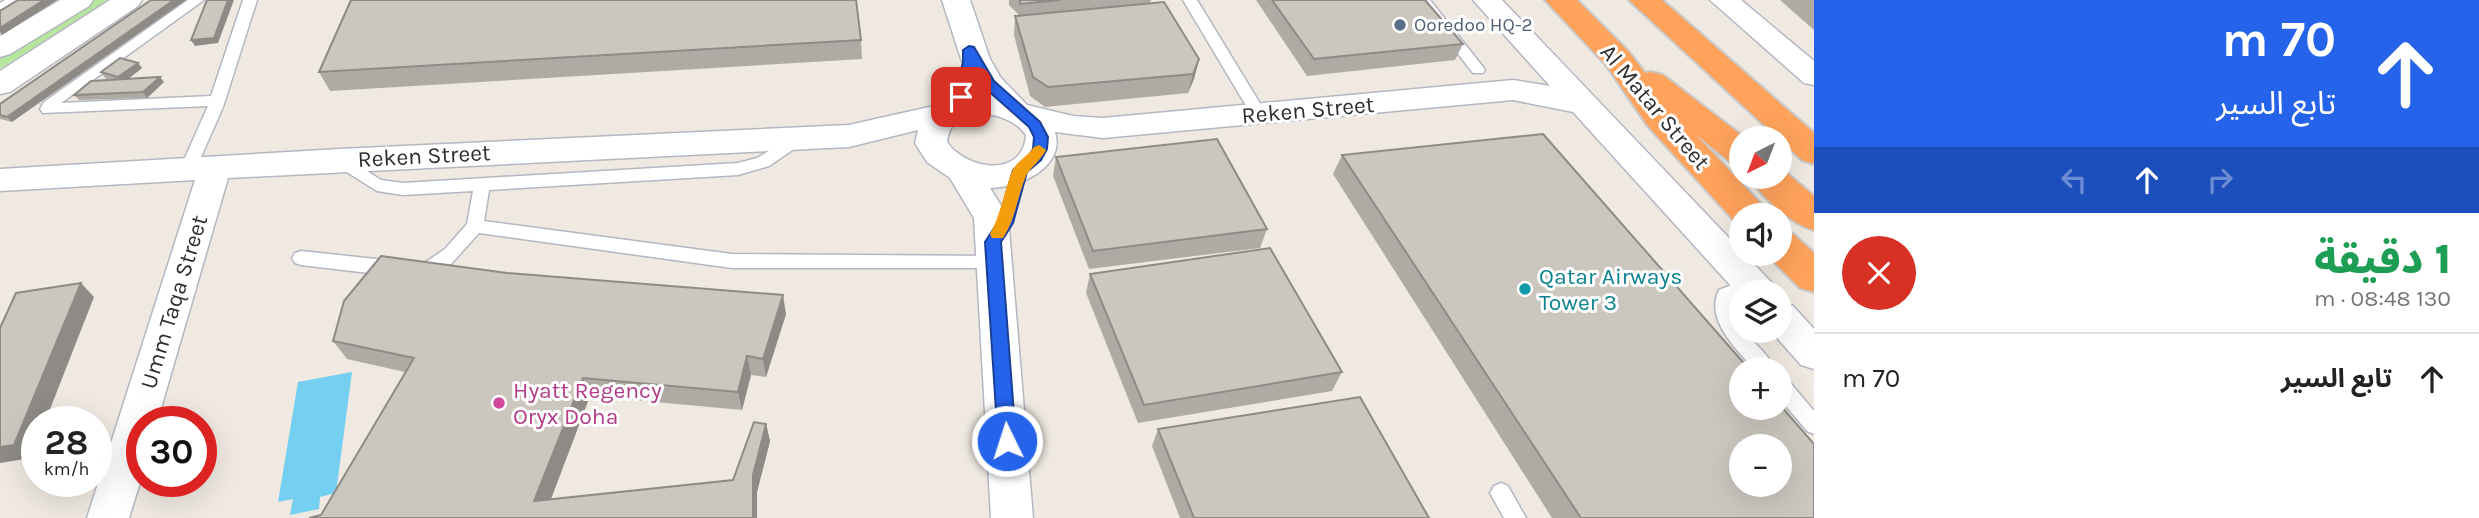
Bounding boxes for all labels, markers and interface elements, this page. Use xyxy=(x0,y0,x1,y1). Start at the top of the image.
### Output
text: 70 m xyxy=(2222,11,2336,68)
place label: Ooredoo HQ-2 xyxy=(1414,14,1533,36)
marker: Ooredoo HQ-2 xyxy=(1392,17,1408,33)
icon: ahead xyxy=(2360,28,2451,119)
street label: Al Matar Street xyxy=(1595,39,1716,175)
pin xyxy=(931,67,991,127)
icon: arrive xyxy=(942,78,980,116)
text: تابع السير xyxy=(2216,85,2336,122)
street label: Reken Street xyxy=(1240,91,1376,129)
north arrow xyxy=(1729,126,1792,189)
map controls xyxy=(1729,126,1792,497)
street label: Reken Street xyxy=(357,139,492,173)
icon: left xyxy=(2055,161,2093,199)
icon: ahead xyxy=(2128,161,2166,199)
icon: right xyxy=(2201,161,2239,199)
button: sound xyxy=(1729,203,1792,266)
street label: Umm Taqa Street xyxy=(135,211,213,392)
text: 1 دقيقة xyxy=(2314,234,2451,284)
button: close xyxy=(1842,236,1916,310)
place label: Qatar Airways Tower 3 xyxy=(1539,263,1682,316)
button: layers xyxy=(1729,280,1792,343)
marker: Qatar Airways Tower 3 xyxy=(1517,281,1533,297)
text: 130 m · 08:48 xyxy=(2314,285,2451,312)
button: + xyxy=(1729,357,1792,420)
icon: ahead xyxy=(2413,360,2451,398)
text: 70 m xyxy=(1842,363,1900,394)
text: تابع السير xyxy=(2281,363,2392,394)
place label: Hyatt Regency Oryx Doha xyxy=(513,377,662,430)
marker: Hyatt Regency Oryx Doha xyxy=(491,395,507,411)
position arrow xyxy=(970,404,1044,478)
speed limit sign: 30 xyxy=(126,406,217,497)
text: 28 xyxy=(45,422,88,463)
button: − xyxy=(1729,434,1792,497)
text: km/h xyxy=(44,458,89,480)

